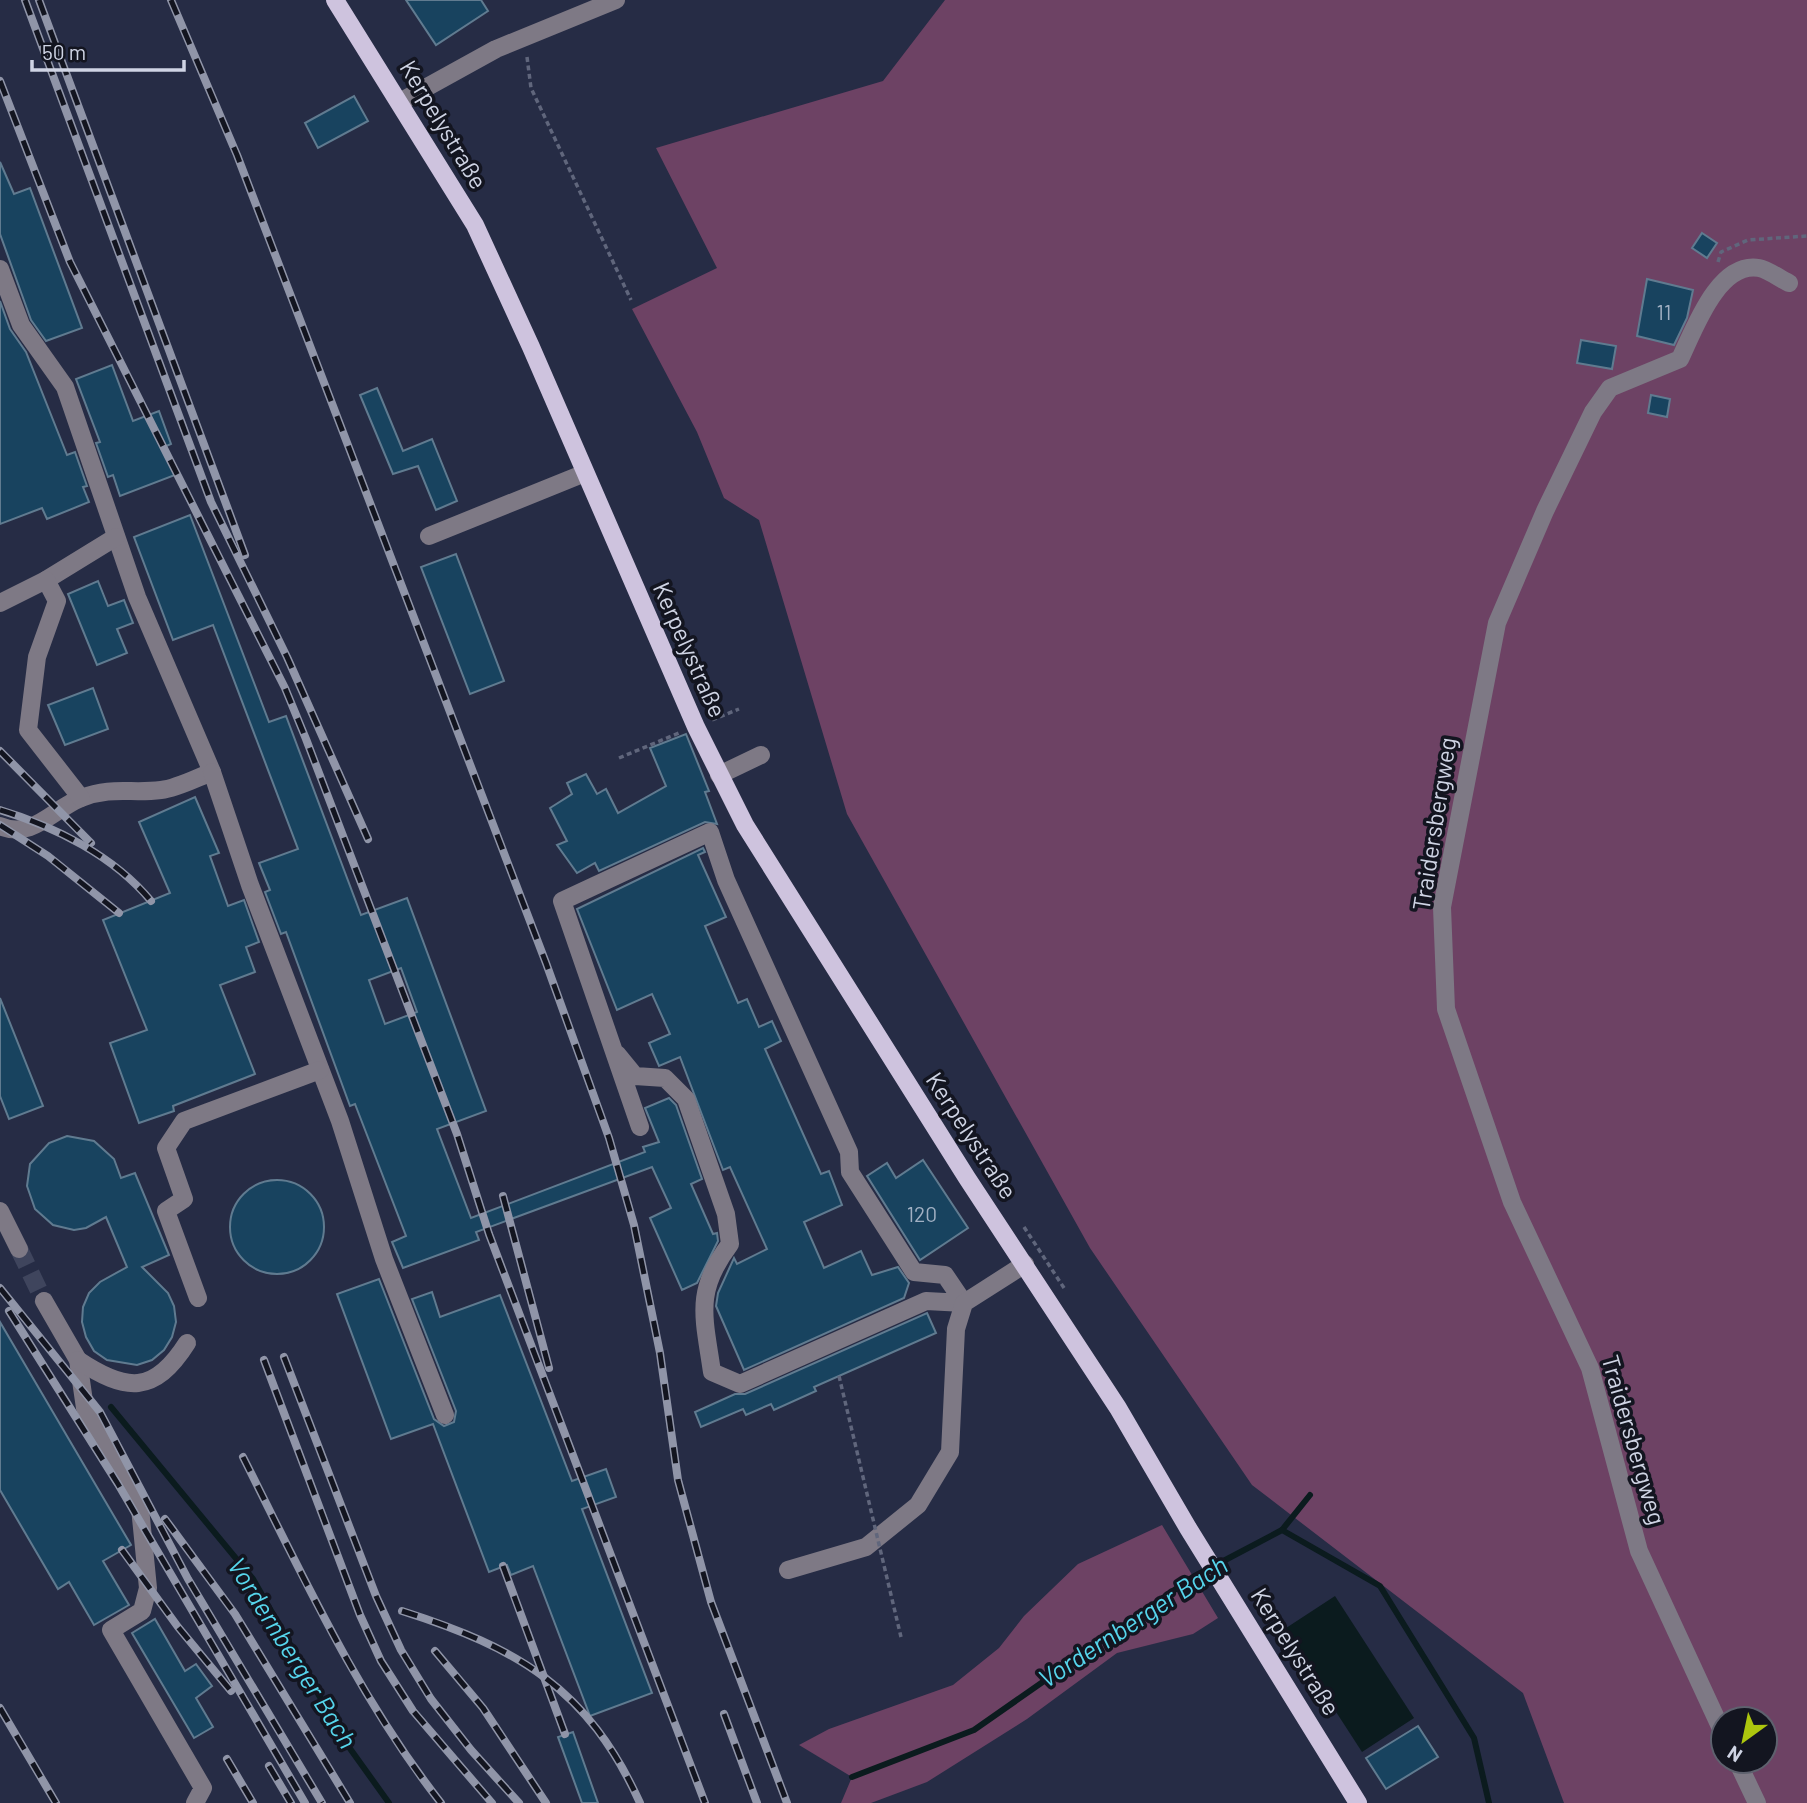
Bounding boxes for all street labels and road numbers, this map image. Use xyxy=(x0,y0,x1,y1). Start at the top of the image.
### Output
street label: Kerpelystraße xyxy=(395,55,494,194)
street label: Kerpelystraße xyxy=(648,577,733,721)
street label: Traidersbergweg xyxy=(1406,735,1462,913)
street label: Kerpelystraße xyxy=(921,1067,1024,1204)
street label: Traidersbergweg xyxy=(1596,1351,1673,1528)
street label: Kerpelystraße xyxy=(1246,1582,1347,1720)

